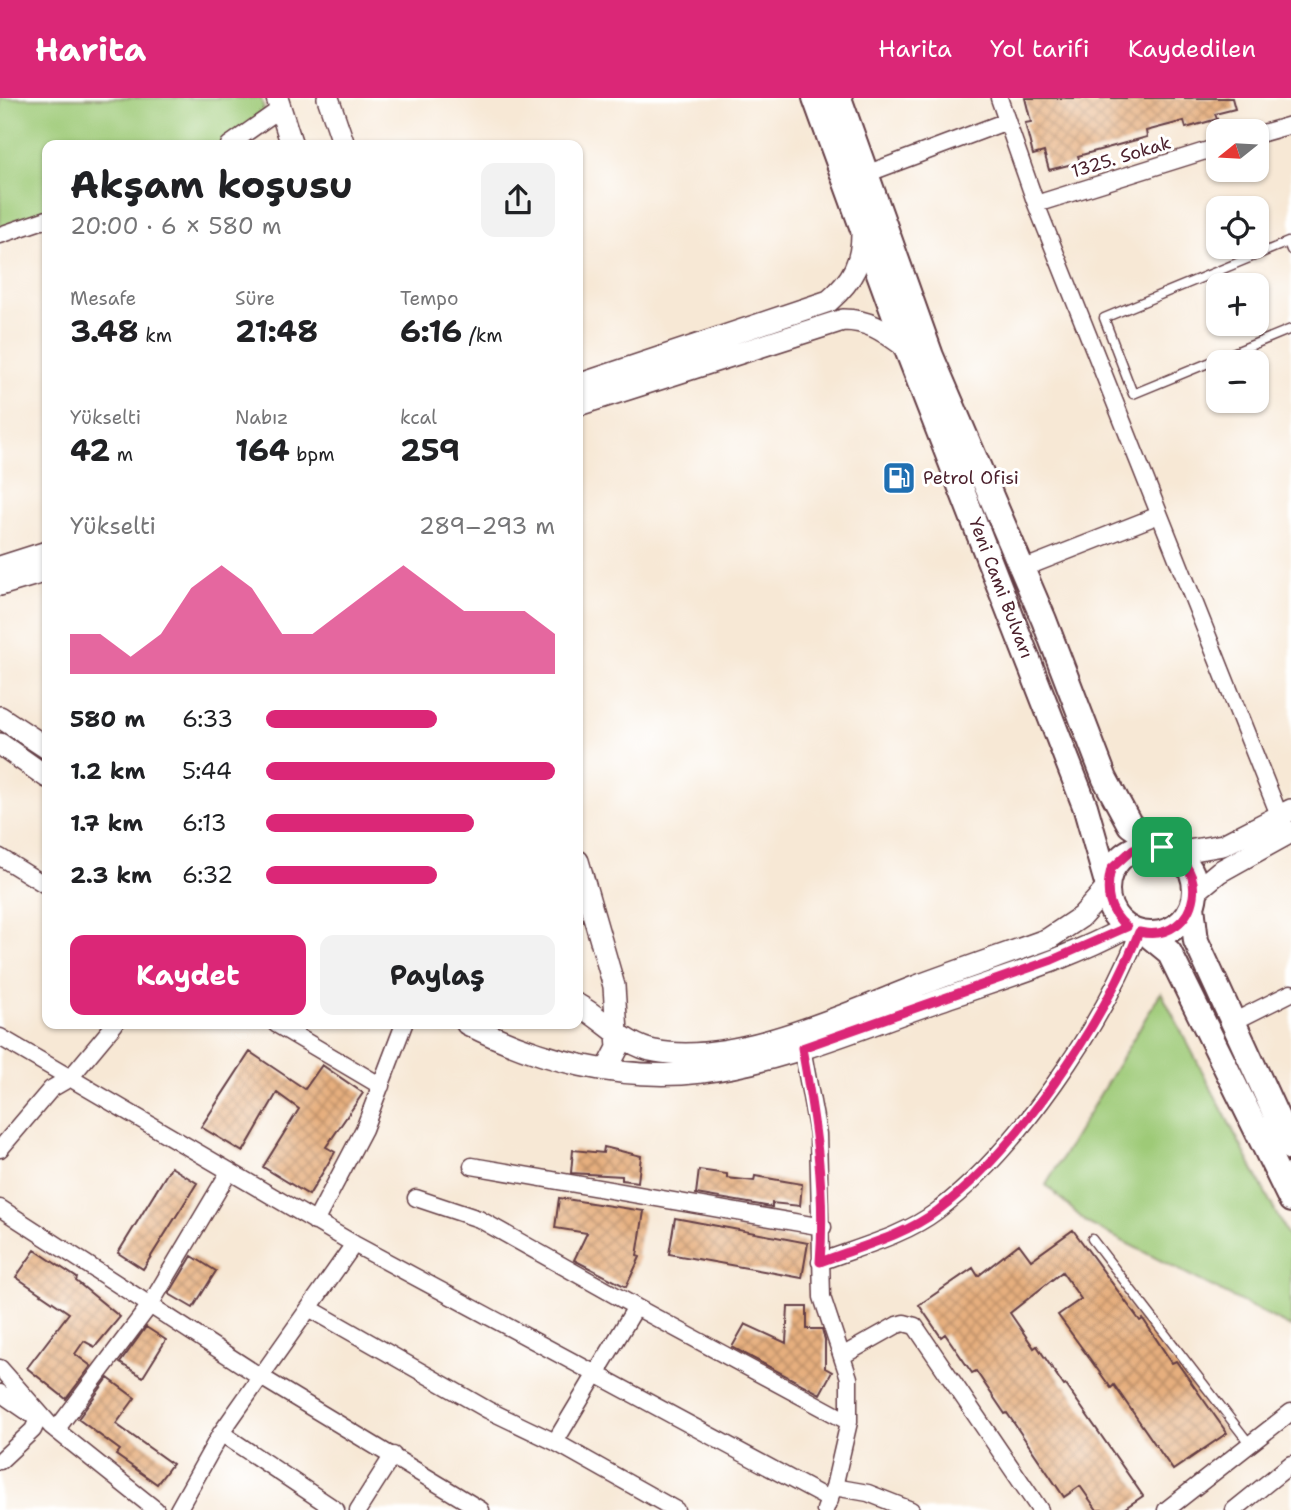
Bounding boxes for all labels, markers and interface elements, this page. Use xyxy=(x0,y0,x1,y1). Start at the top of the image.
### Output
text: Harita xyxy=(35,27,146,72)
text: Harita xyxy=(878,33,952,65)
text: Yol tarifi xyxy=(990,33,1090,65)
text: Kaydedilen xyxy=(1128,33,1256,65)
north arrow xyxy=(1206,119,1269,182)
map controls xyxy=(1206,119,1269,413)
street label: 1325. Sokak xyxy=(1068,130,1174,184)
text: Akşam koşusu xyxy=(70,159,353,210)
button: share xyxy=(481,163,555,237)
button: locate xyxy=(1206,196,1269,259)
text: 20:00 · 6 × 580 m xyxy=(70,211,282,241)
button: + xyxy=(1206,273,1269,336)
text: Mesafe xyxy=(70,286,136,311)
text: Süre xyxy=(235,286,275,311)
text: Tempo xyxy=(400,286,459,311)
text: 3.48 xyxy=(70,311,139,352)
text: 21:48 xyxy=(235,311,318,352)
text: 6:16 xyxy=(400,311,462,352)
text: km xyxy=(139,323,172,348)
text: /km xyxy=(462,323,503,348)
button: − xyxy=(1206,350,1269,413)
text: Yükselti xyxy=(70,405,141,430)
text: Nabız xyxy=(235,405,288,430)
text: kcal xyxy=(400,405,437,430)
text: 42 xyxy=(70,430,110,471)
text: 164 xyxy=(235,430,290,471)
text: 259 xyxy=(400,430,460,471)
text: m xyxy=(110,442,133,467)
text: bpm xyxy=(290,442,335,467)
fuel station icon: Petrol Ofisi xyxy=(880,459,918,497)
place label: Petrol Ofisi xyxy=(923,466,1019,490)
text: Yükselti xyxy=(70,511,156,541)
text: 289–293 m xyxy=(419,511,555,541)
street label: Yeni Cami Bulvarı xyxy=(963,514,1039,662)
text: 580 m xyxy=(70,704,145,734)
text: 6:33 xyxy=(182,704,233,734)
text: 1.2 km xyxy=(70,756,146,786)
text: 5:44 xyxy=(182,756,232,786)
text: 1.7 km xyxy=(70,808,143,838)
text: 6:13 xyxy=(182,808,227,838)
pin xyxy=(1132,817,1192,877)
icon: arrive xyxy=(1143,828,1181,866)
text: 2.3 km xyxy=(70,860,152,890)
text: 6:32 xyxy=(182,860,233,890)
button: Kaydet xyxy=(70,935,306,1015)
button: Paylaş xyxy=(320,935,555,1015)

